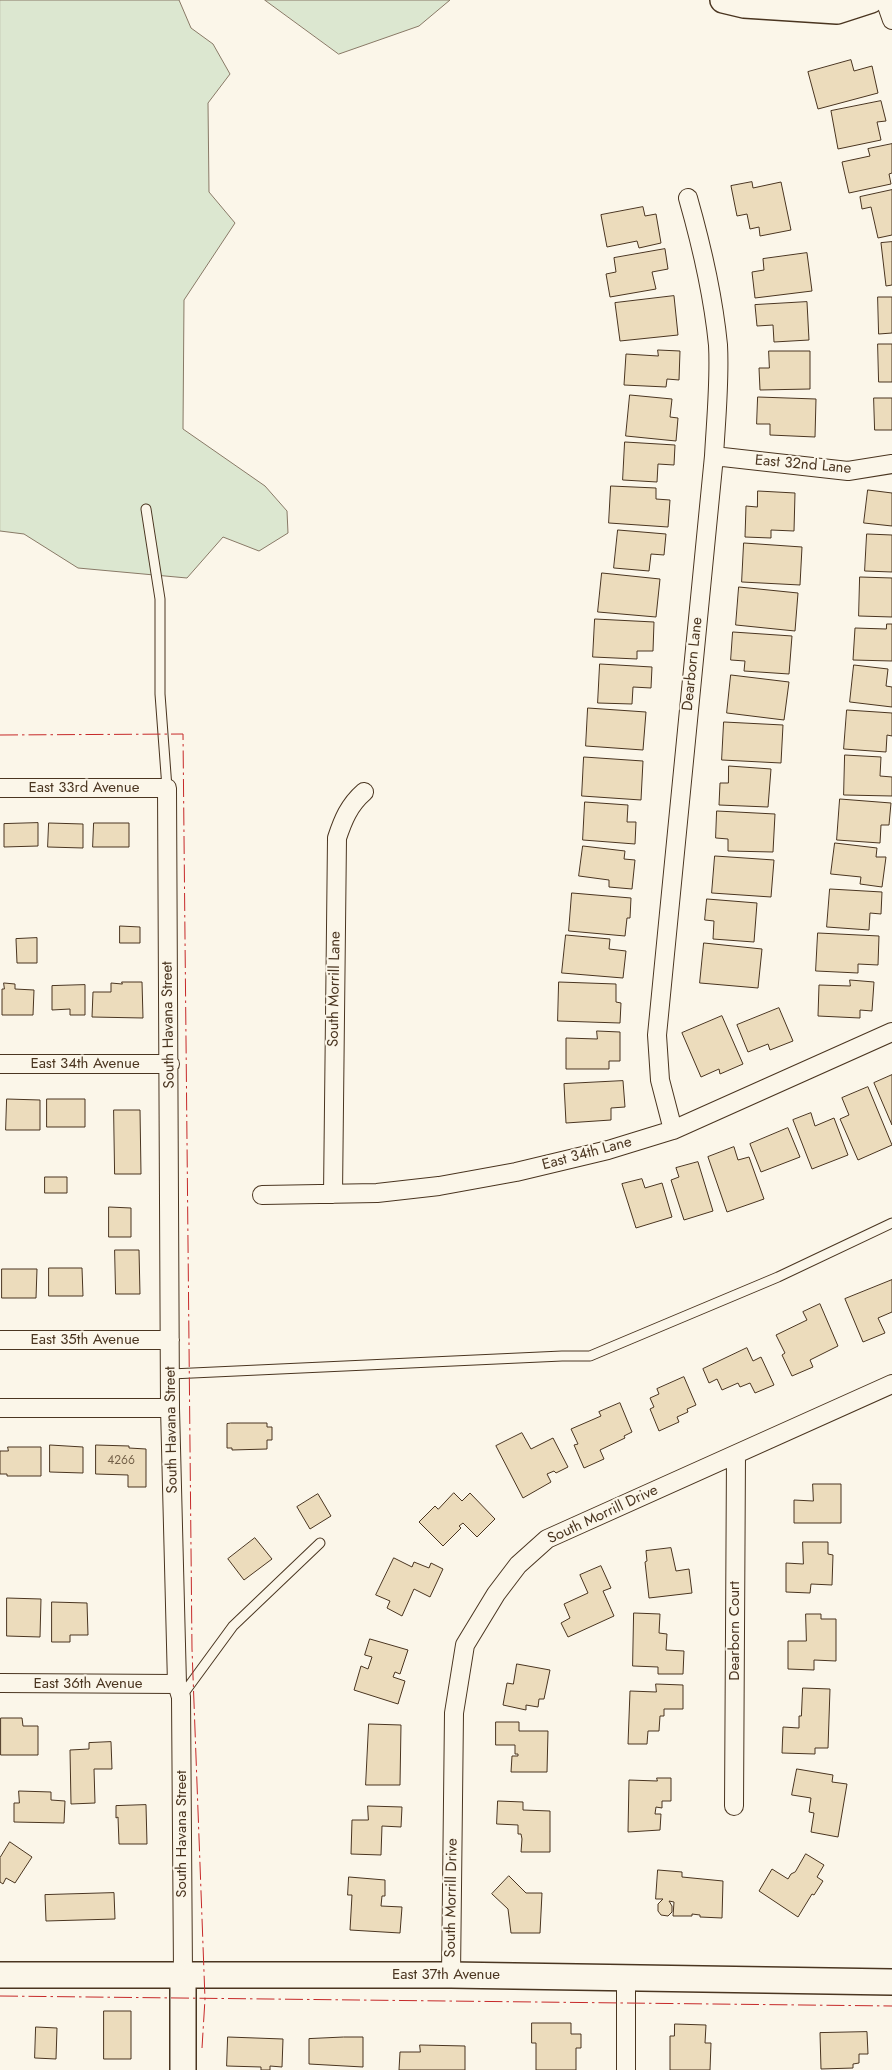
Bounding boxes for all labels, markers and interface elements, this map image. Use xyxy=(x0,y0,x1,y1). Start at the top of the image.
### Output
street label: East 32nd Lane xyxy=(754,452,852,478)
street label: Dearborn Lane xyxy=(679,616,707,712)
street label: East 33rd Avenue xyxy=(29,779,139,797)
street label: South Morrill Lane xyxy=(325,931,345,1047)
street label: South Havana Street xyxy=(159,961,179,1089)
street label: East 34th Avenue xyxy=(30,1055,140,1073)
street label: East 34th Lane xyxy=(540,1133,634,1175)
street label: East 35th Avenue xyxy=(31,1331,139,1349)
street label: South Havana Street xyxy=(162,1366,182,1494)
house number: 4266 xyxy=(107,1454,135,1468)
street label: South Morrill Drive xyxy=(545,1482,661,1548)
street label: Dearborn Court xyxy=(726,1581,744,1681)
street label: East 36th Avenue xyxy=(33,1675,143,1693)
street label: South Havana Street xyxy=(173,1770,191,1898)
street label: South Morrill Drive xyxy=(442,1838,462,1958)
street label: East 37th Avenue xyxy=(392,1966,500,1984)

